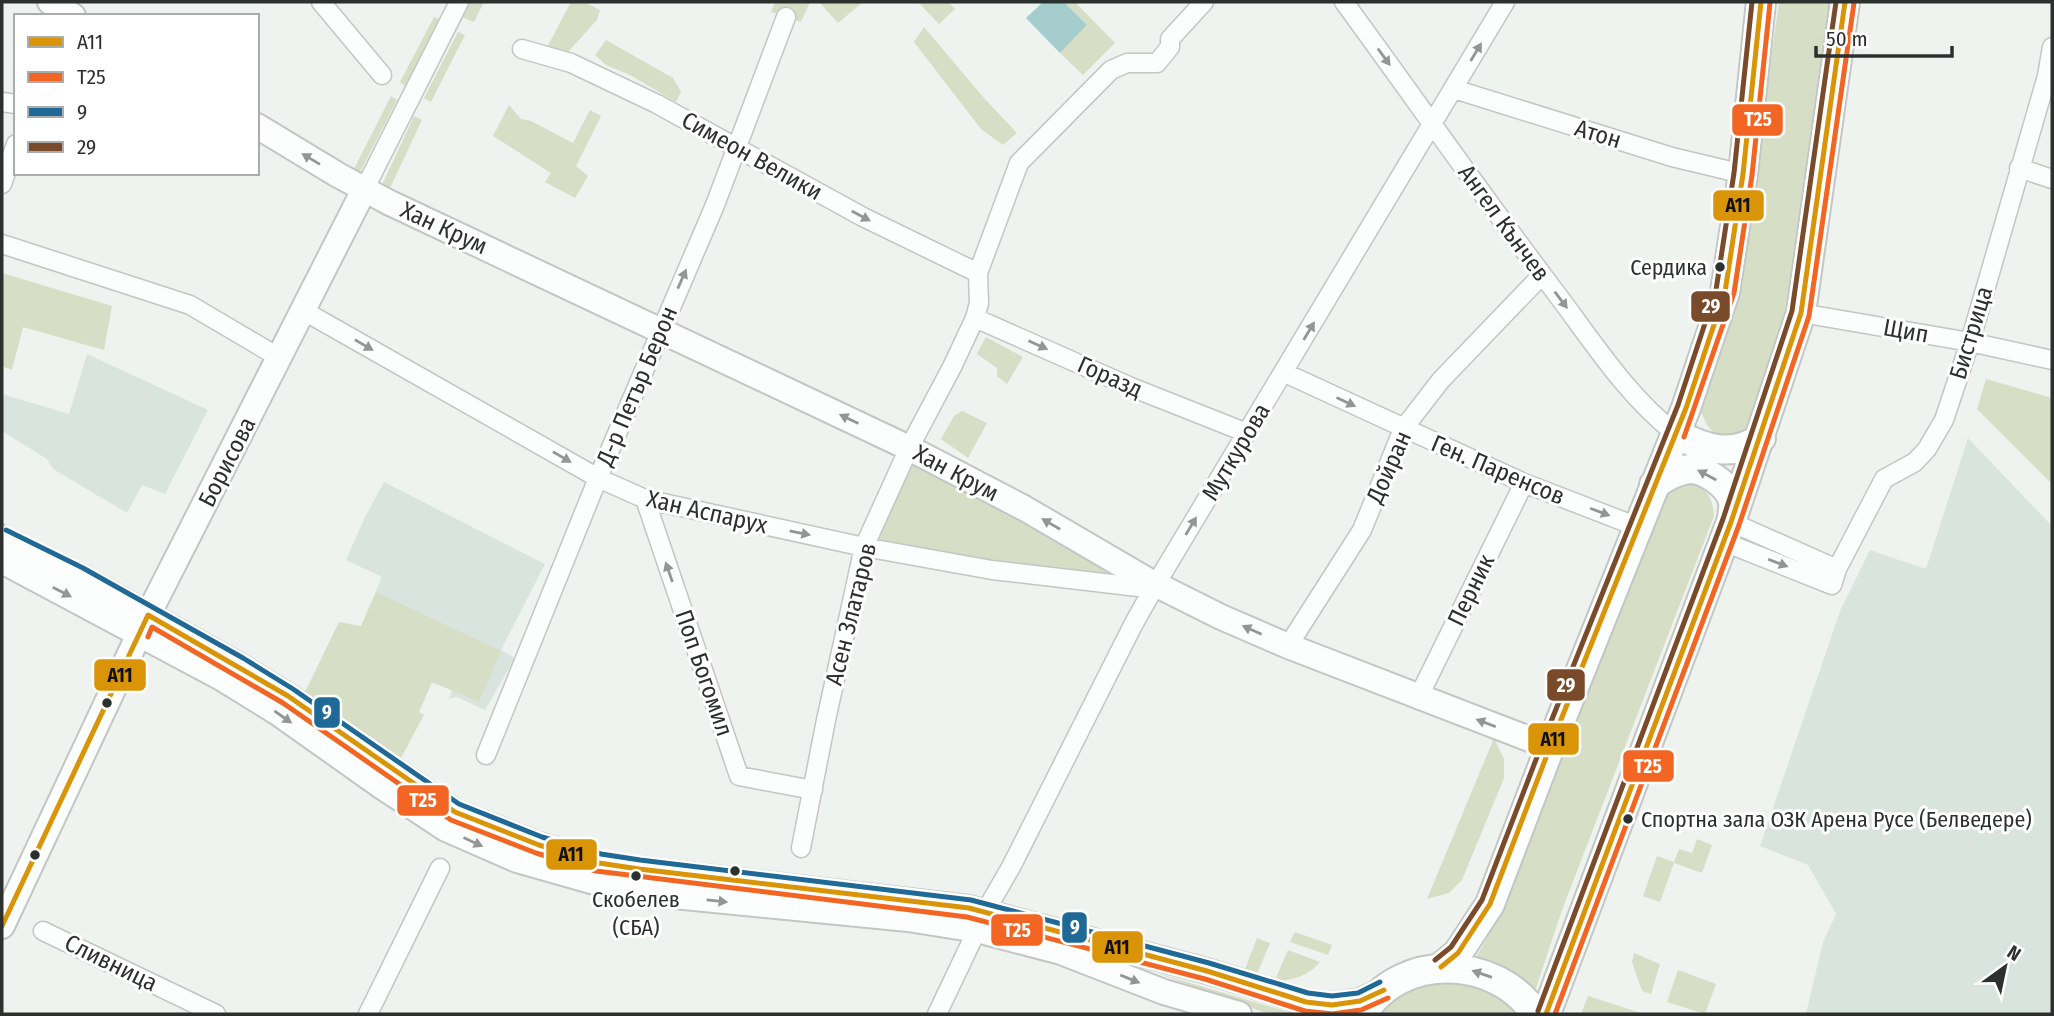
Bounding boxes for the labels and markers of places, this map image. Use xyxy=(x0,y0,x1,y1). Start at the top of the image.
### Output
place label: Сердика xyxy=(1630,254,1707,281)
marker: Сердика xyxy=(1713,260,1727,274)
unlabelled marker xyxy=(100,696,114,710)
place label: Спортна зала ОЗК Арена Русе (Белведере) xyxy=(1641,806,2032,833)
marker: Спортна зала ОЗК Арена Русе (Белведере) xyxy=(1621,812,1635,826)
unlabelled marker xyxy=(28,848,42,862)
unlabelled marker xyxy=(728,864,742,878)
marker: Скобелев (СБА) xyxy=(629,869,643,883)
place label: Скобелев (СБА) xyxy=(592,886,680,941)

